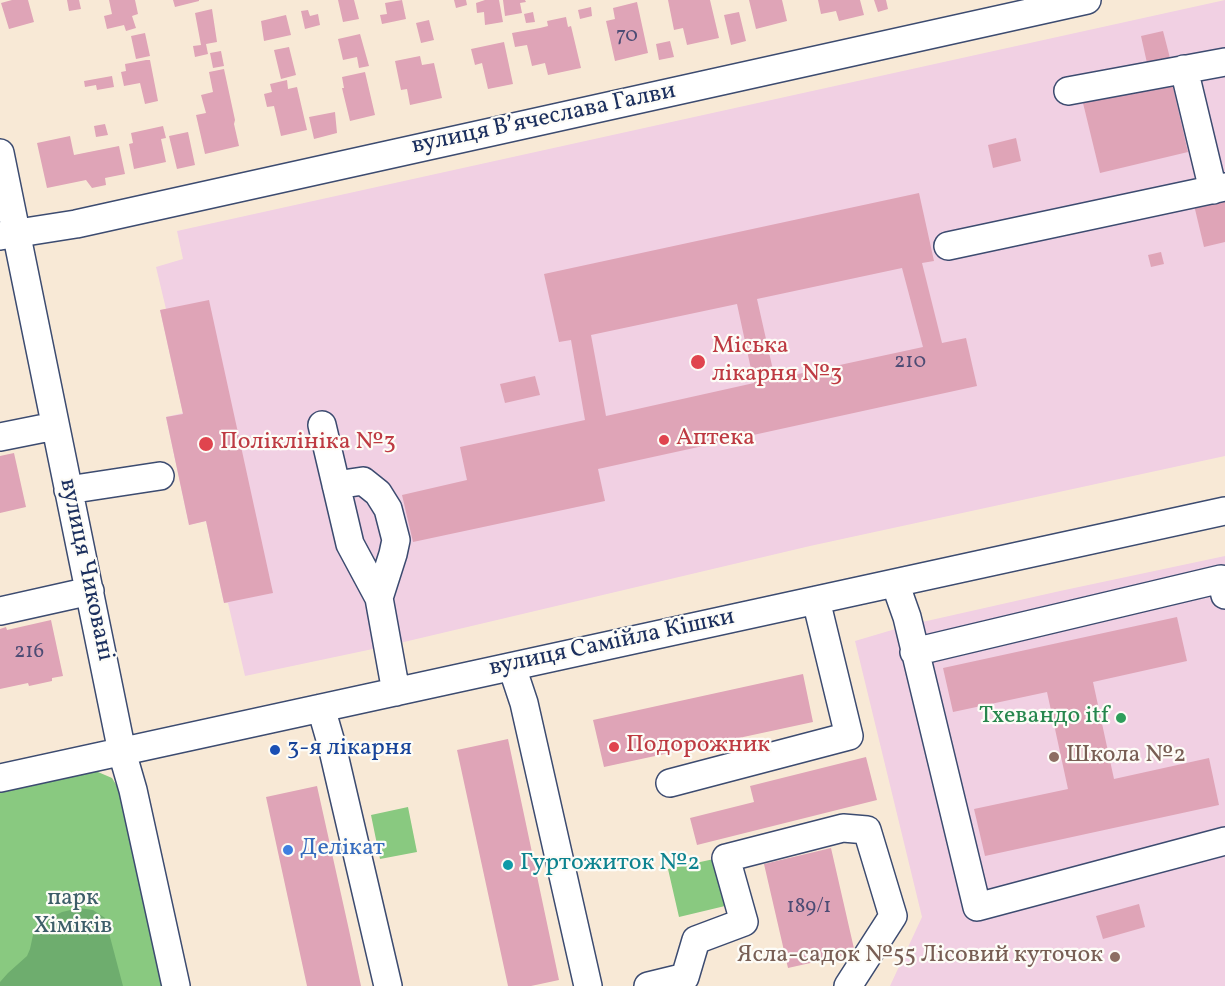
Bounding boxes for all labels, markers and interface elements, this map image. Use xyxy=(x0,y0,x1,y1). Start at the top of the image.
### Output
house number: 70 xyxy=(616,24,638,50)
street label: вулиця Вʼячеслава Галви xyxy=(409,78,679,162)
place label: Міська лікарня №3 xyxy=(712,334,842,390)
house number: 210 xyxy=(894,350,926,376)
marker: Міська лікарня №3 xyxy=(689,353,707,371)
place label: Аптека xyxy=(676,426,755,454)
place label: Поліклініка №3 xyxy=(220,430,396,458)
marker: Аптека xyxy=(657,433,671,447)
marker: Поліклініка №3 xyxy=(197,435,215,453)
street label: вулиця Чиковані xyxy=(52,476,118,664)
street label: вулиця Самійла Кішки xyxy=(487,604,737,684)
house number: 216 xyxy=(14,640,44,666)
place label: Тхевандо itf xyxy=(979,704,1109,732)
marker: Тхевандо itf xyxy=(1114,711,1128,725)
place label: Подорожник xyxy=(626,733,770,761)
place label: 3-я лікарня xyxy=(287,736,412,764)
marker: Подорожник xyxy=(607,740,621,754)
marker: 3-я лікарня xyxy=(268,743,282,757)
place label: Школа №2 xyxy=(1066,743,1186,771)
marker: Школа №2 xyxy=(1047,750,1061,764)
place label: Делікат xyxy=(300,836,385,864)
marker: Делікат xyxy=(281,843,295,857)
place label: Гуртожиток №2 xyxy=(520,851,700,879)
marker: Гуртожиток №2 xyxy=(501,858,515,872)
park label: парк Хіміків xyxy=(33,886,113,942)
house number: 189/1 xyxy=(787,895,831,921)
place label: Ясла-садок №55 Лісовий куточок xyxy=(737,943,1103,971)
marker: Ясла-садок №55 Лісовий куточок xyxy=(1108,950,1122,964)

